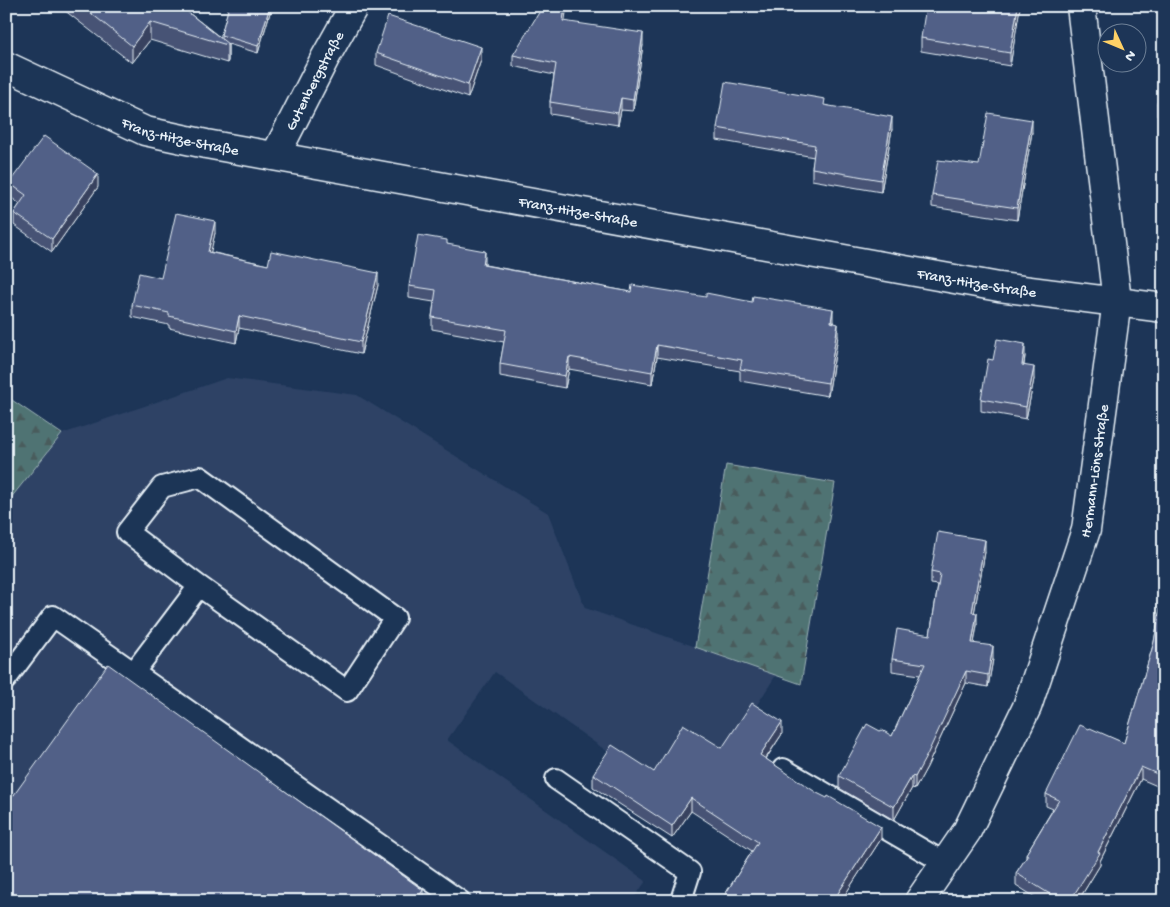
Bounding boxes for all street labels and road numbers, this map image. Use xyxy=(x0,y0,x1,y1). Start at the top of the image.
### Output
street label: Gutenbergstraße xyxy=(283,29,349,134)
street label: Franz-Hitze-Straße xyxy=(117,114,240,161)
street label: Franz-Hitze-Straße xyxy=(516,193,639,233)
street label: Franz-Hitze-Straße xyxy=(915,265,1037,303)
street label: Hermann-Löns-Straße xyxy=(1077,403,1114,540)

